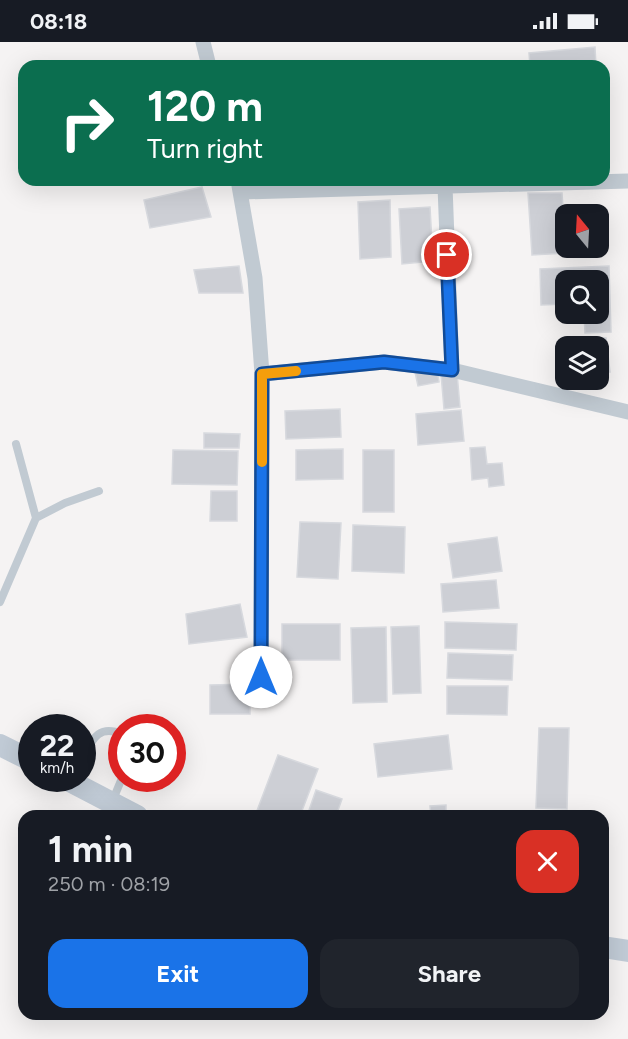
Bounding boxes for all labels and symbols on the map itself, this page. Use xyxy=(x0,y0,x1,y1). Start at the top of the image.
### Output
north arrow xyxy=(555,204,609,258)
pin xyxy=(421,229,472,280)
position arrow xyxy=(229,645,293,709)
speed limit sign: 30 xyxy=(108,714,186,792)

